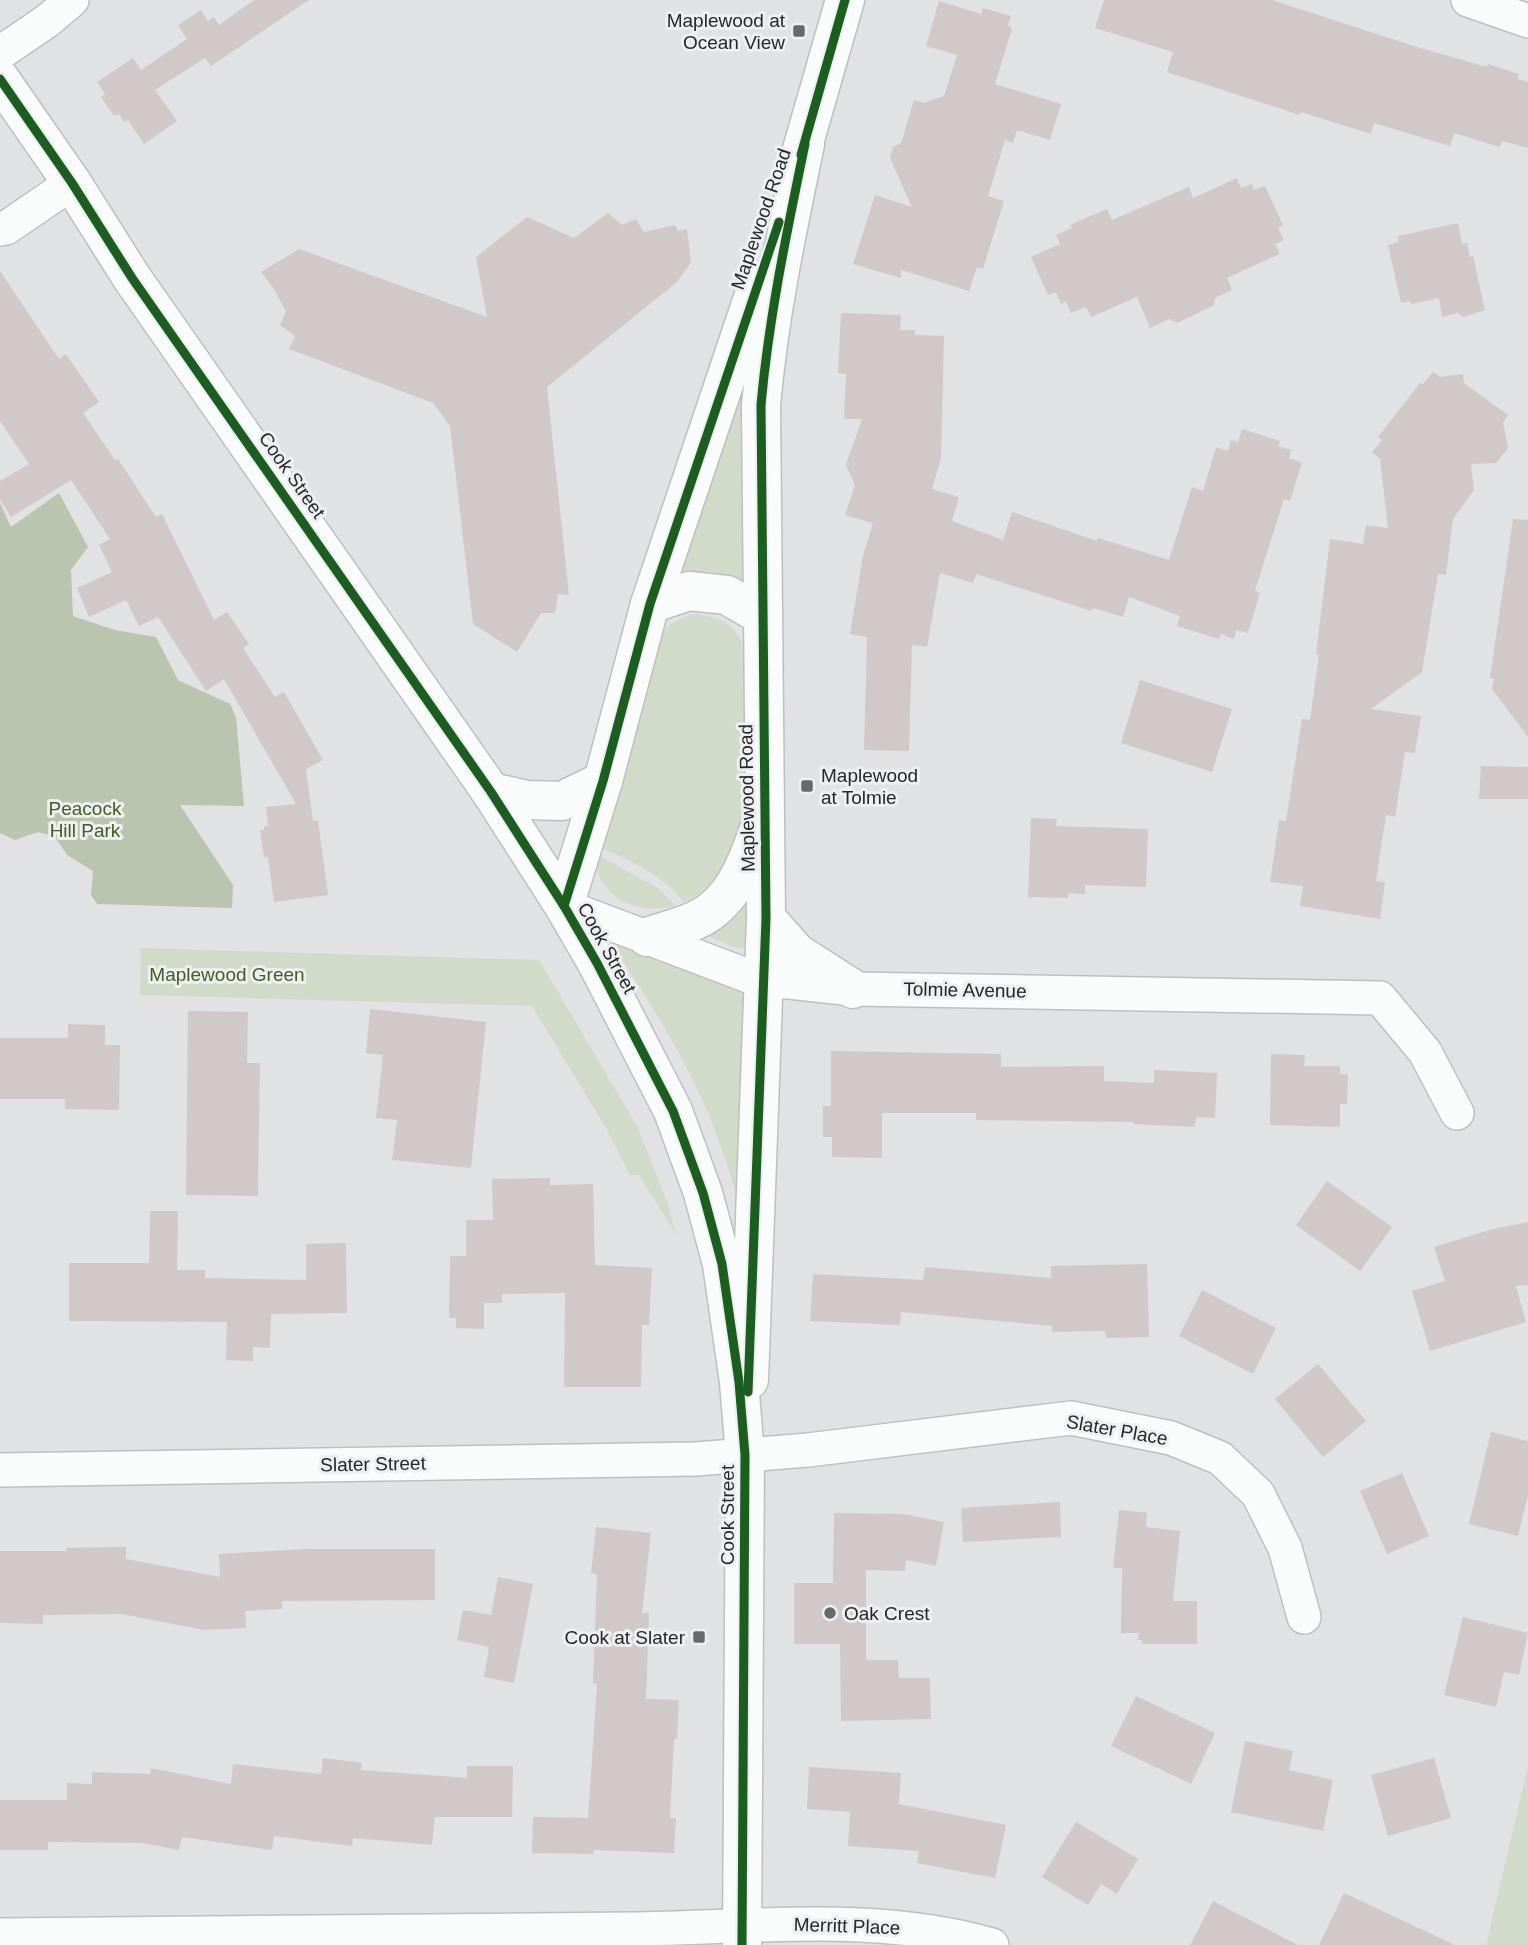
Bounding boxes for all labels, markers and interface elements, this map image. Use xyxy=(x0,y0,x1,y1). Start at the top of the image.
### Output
place label: Maplewood at Ocean View xyxy=(667,10,786,53)
marker: Maplewood at Ocean View xyxy=(791,23,807,39)
street label: Maplewood Road xyxy=(727,146,795,292)
street label: Cook Street xyxy=(255,428,330,523)
street label: Maplewood Road xyxy=(735,724,759,872)
place label: Maplewood at Tolmie xyxy=(821,765,918,808)
marker: Maplewood at Tolmie xyxy=(799,778,815,794)
park label: Peacock Hill Park xyxy=(49,798,122,841)
street label: Cook Street xyxy=(573,899,641,998)
park label: Maplewood Green xyxy=(149,964,305,985)
street label: Tolmie Avenue xyxy=(903,978,1027,1002)
street label: Slater Place xyxy=(1065,1411,1169,1449)
street label: Slater Street xyxy=(320,1453,427,1475)
street label: Cook Street xyxy=(717,1464,738,1565)
place label: Oak Crest xyxy=(844,1603,930,1624)
marker: Oak Crest xyxy=(822,1605,838,1621)
place label: Cook at Slater xyxy=(565,1627,686,1648)
marker: Cook at Slater xyxy=(691,1629,707,1645)
street label: Merritt Place xyxy=(793,1914,901,1938)

